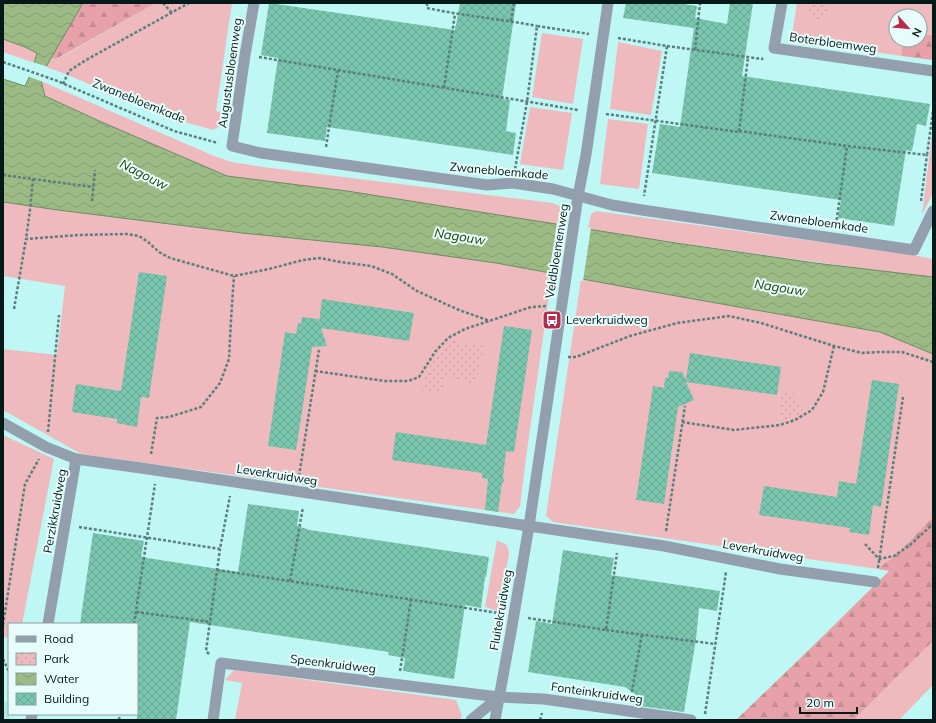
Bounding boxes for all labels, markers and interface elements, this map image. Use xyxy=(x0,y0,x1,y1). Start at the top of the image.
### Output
north arrow xyxy=(888,8,928,48)
street label: Augustusbloemweg xyxy=(214,17,245,129)
text: N xyxy=(909,26,925,39)
street label: Boterbloemweg xyxy=(788,29,878,56)
street label: Zwanebloemkade xyxy=(91,75,188,126)
water label: Nagouw xyxy=(117,155,171,193)
street label: Zwanebloemkade xyxy=(449,159,549,182)
street label: Veldbloemenweg xyxy=(542,202,571,299)
street label: Zwanebloemkade xyxy=(769,207,869,236)
water label: Nagouw xyxy=(433,224,487,248)
water label: Nagouw xyxy=(753,275,807,299)
bus stop icon: Leverkruidweg xyxy=(541,309,563,331)
place label: Leverkruidweg xyxy=(566,312,648,327)
street label: Leverkruidweg xyxy=(236,461,319,488)
street label: Perzikkruidweg xyxy=(40,468,69,554)
street label: Leverkruidweg xyxy=(722,536,805,565)
street label: Fluitekruidweg xyxy=(486,568,515,651)
legend xyxy=(8,623,138,715)
text: Road xyxy=(44,631,73,646)
text: Park xyxy=(44,651,70,666)
street label: Speenkruidweg xyxy=(289,651,377,676)
text: Water xyxy=(44,671,80,686)
street label: Fonteinkruidweg xyxy=(550,679,644,706)
scale bar xyxy=(800,689,857,715)
text: Building xyxy=(44,691,89,706)
text: 20 m xyxy=(806,695,834,710)

